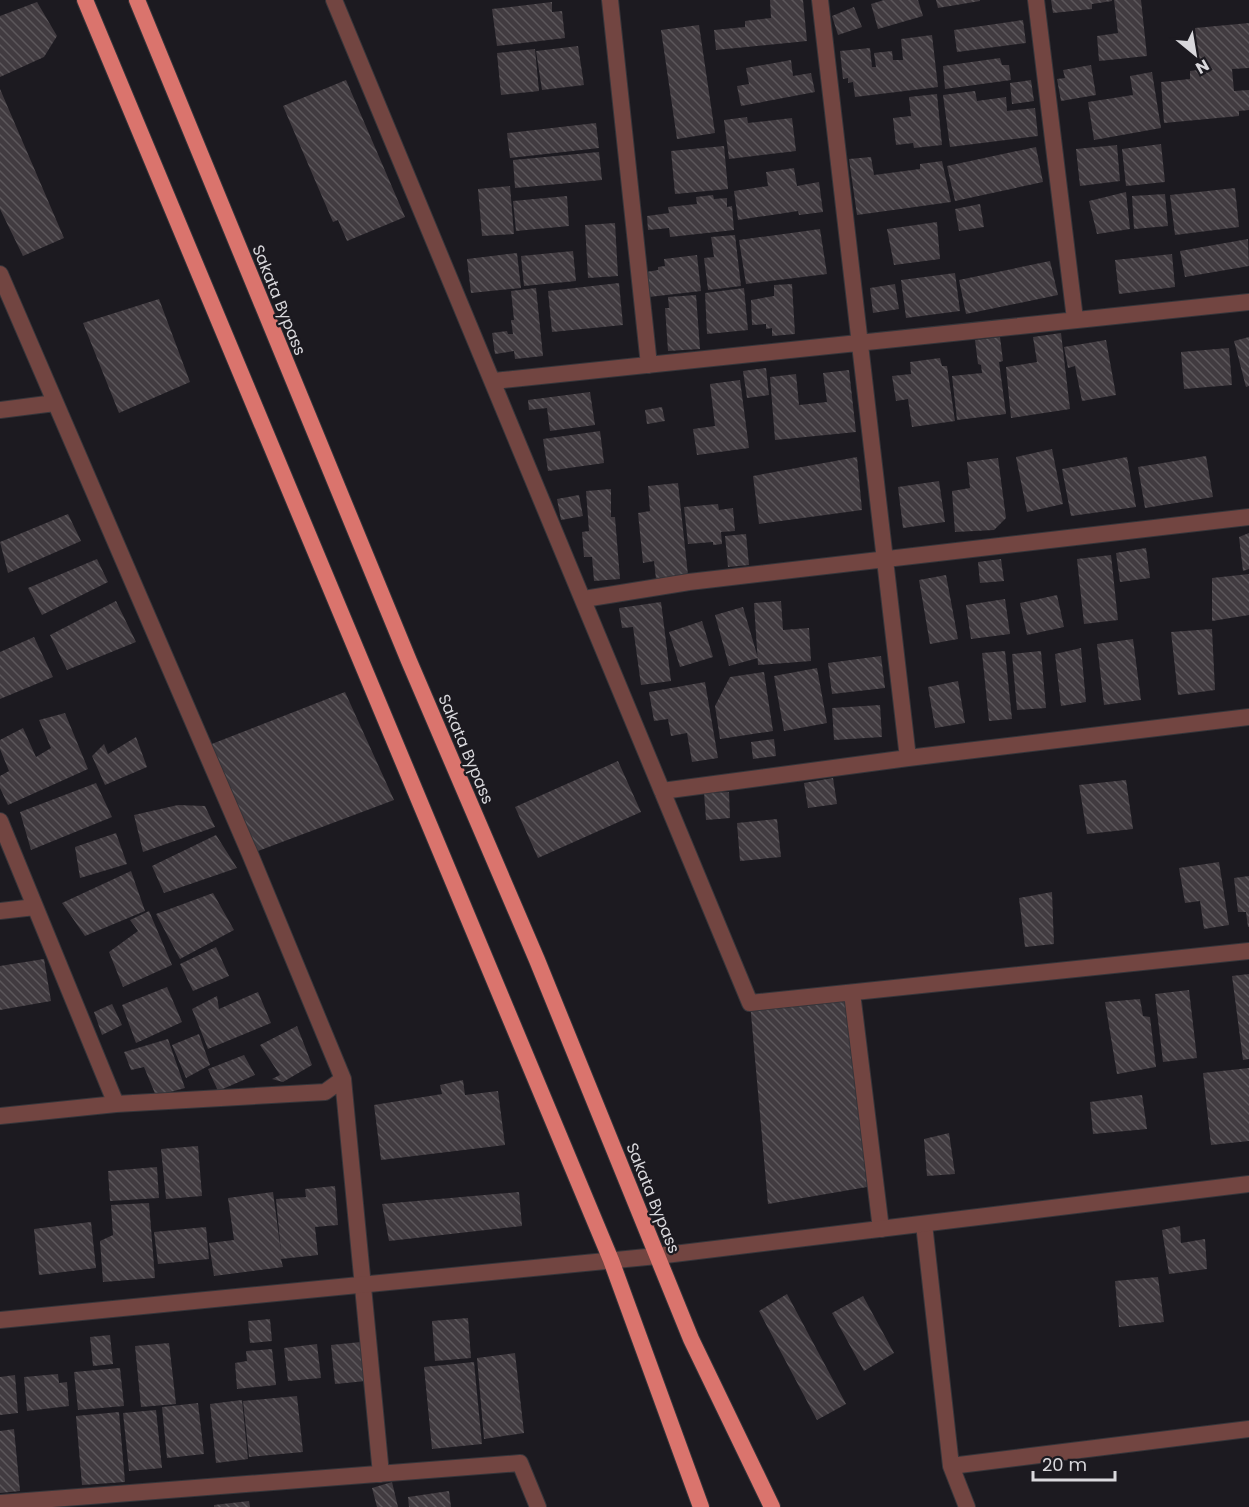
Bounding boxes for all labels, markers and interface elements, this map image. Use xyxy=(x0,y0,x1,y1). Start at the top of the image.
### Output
north arrow xyxy=(1165,24,1225,84)
text: N xyxy=(1191,54,1213,80)
street label: Sakata Bypass xyxy=(246,241,312,359)
street label: Sakata Bypass xyxy=(432,690,500,808)
street label: Sakata Bypass xyxy=(620,1139,686,1257)
scale bar xyxy=(1033,1444,1116,1482)
text: 20 m xyxy=(1042,1452,1087,1477)

